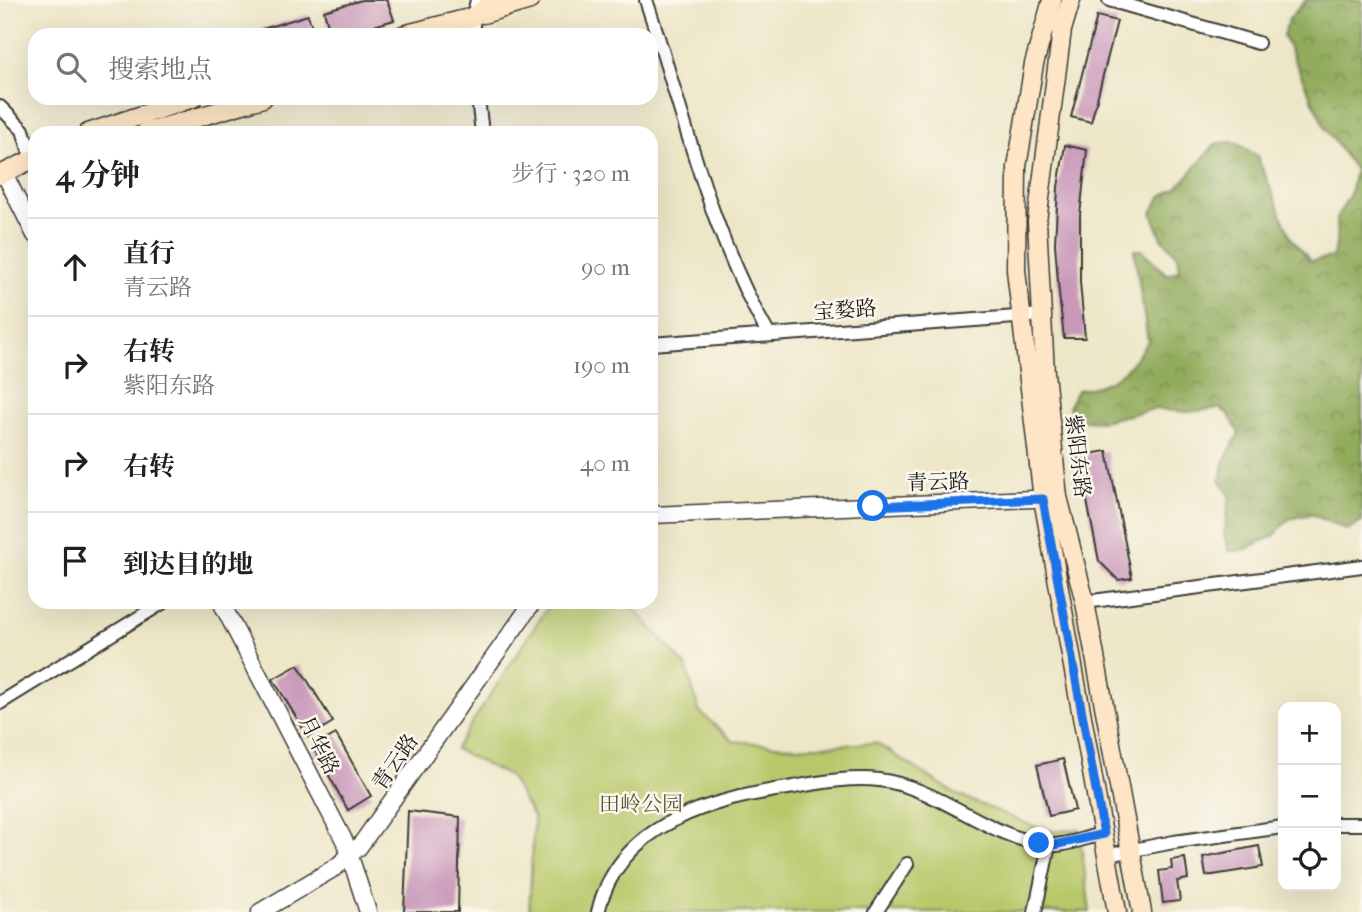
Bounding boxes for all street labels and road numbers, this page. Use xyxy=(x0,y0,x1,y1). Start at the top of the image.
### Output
street label: 宝婺路 xyxy=(813,296,877,324)
street label: 紫阳东路 xyxy=(1061,413,1095,499)
street label: 青云路 xyxy=(906,469,970,495)
street label: 月华路 xyxy=(294,711,344,779)
street label: 青云路 xyxy=(367,729,423,795)

